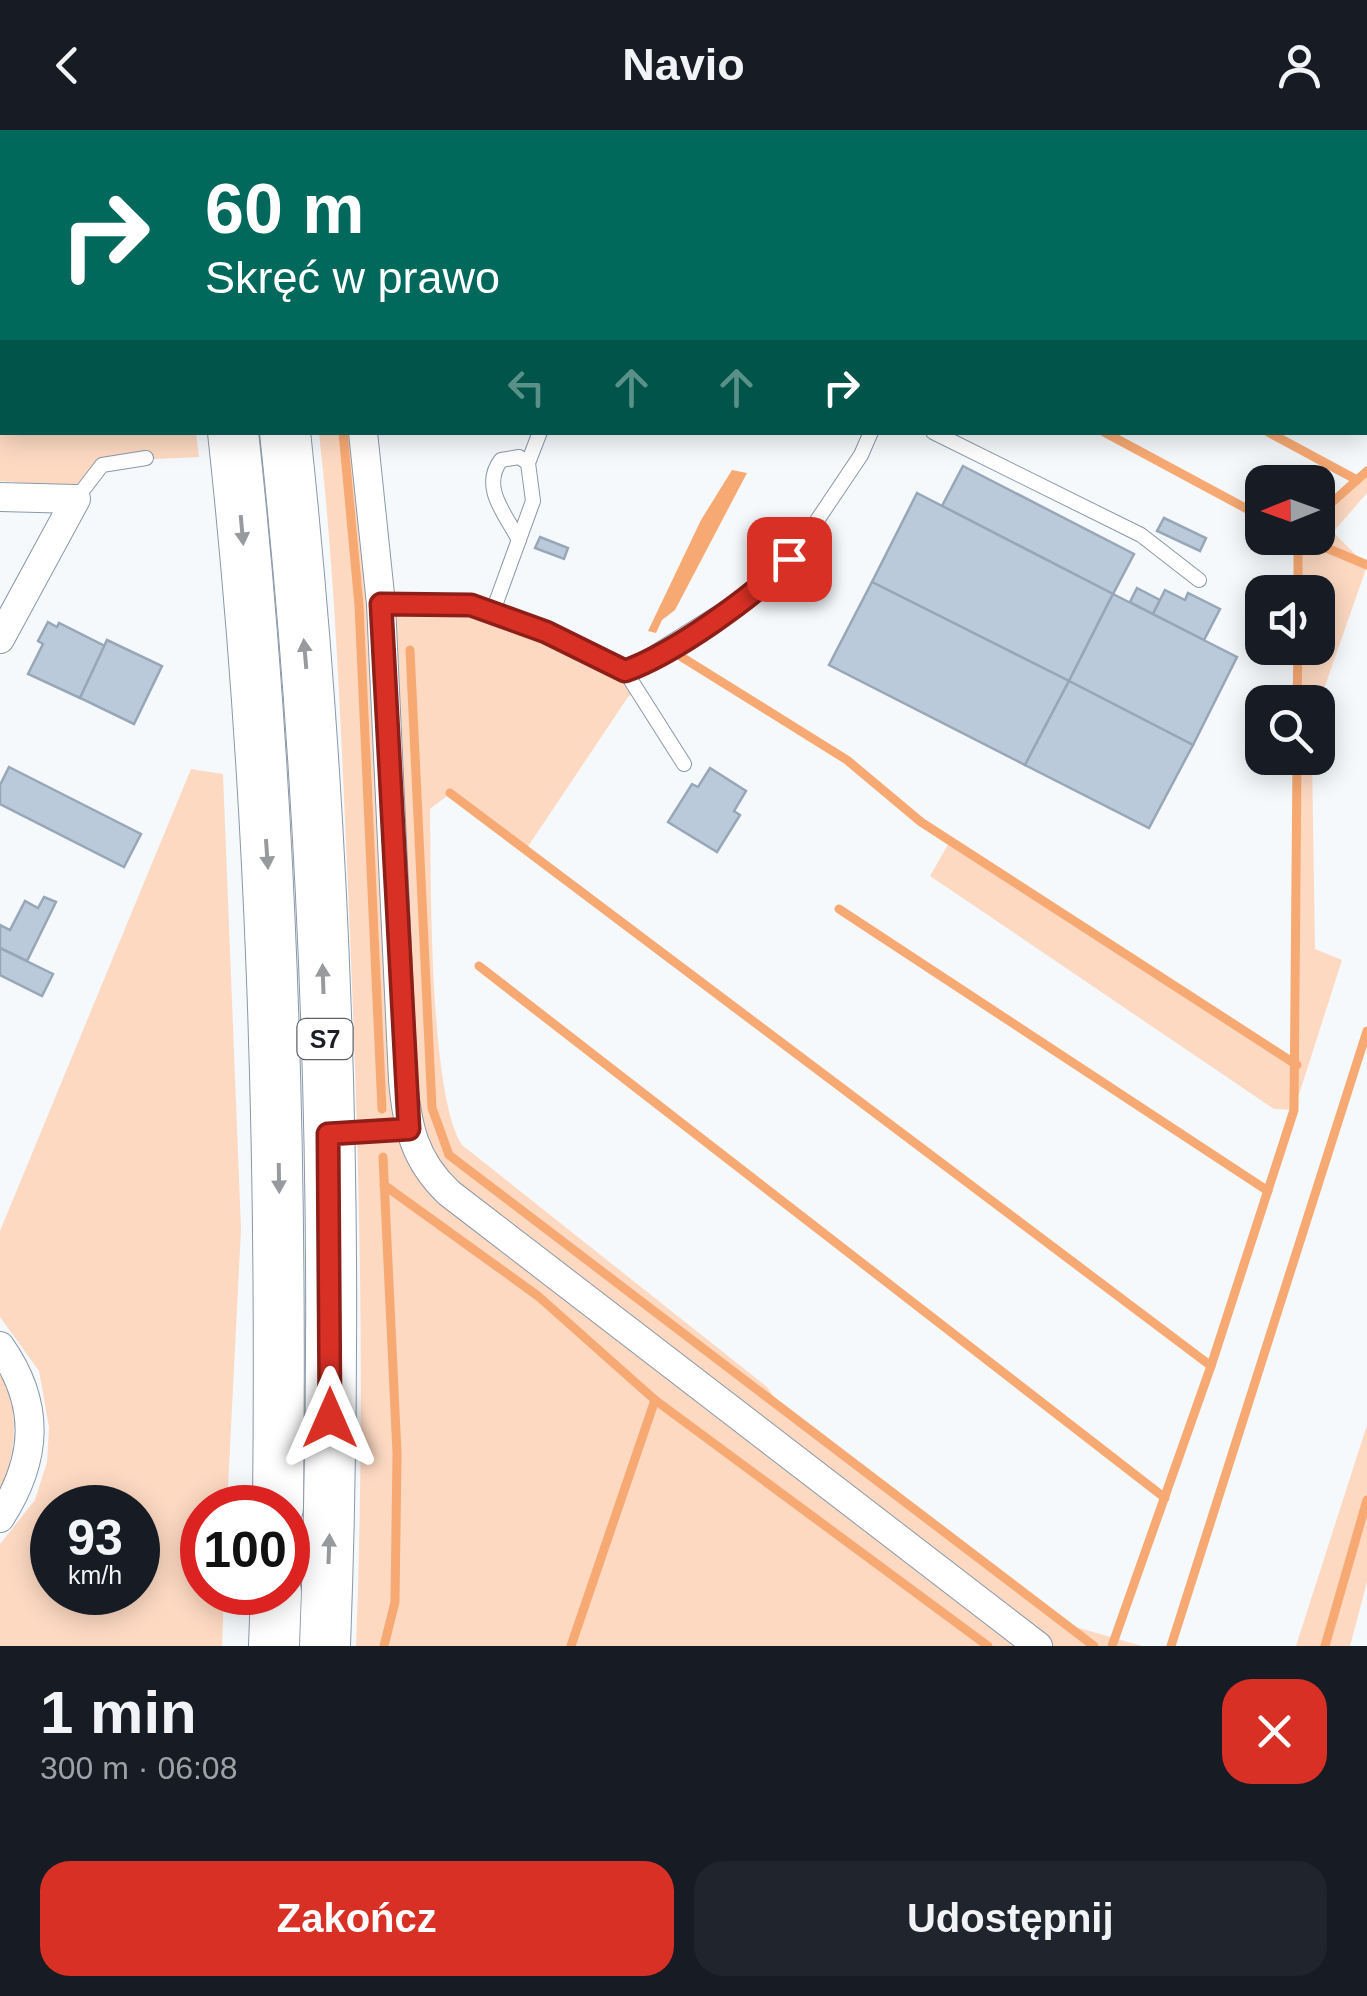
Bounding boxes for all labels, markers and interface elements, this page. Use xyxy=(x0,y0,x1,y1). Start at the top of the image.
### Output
icon: back xyxy=(40,38,95,93)
icon: person xyxy=(1272,38,1327,93)
text: Navio xyxy=(622,39,745,90)
icon: right xyxy=(40,170,170,300)
text: 60 m xyxy=(205,170,365,248)
text: Skręć w prawo xyxy=(205,252,500,303)
icon: left xyxy=(499,360,554,415)
icon: ahead xyxy=(604,360,659,415)
icon: ahead xyxy=(709,360,764,415)
icon: right xyxy=(814,360,869,415)
north arrow xyxy=(1245,465,1335,555)
map controls xyxy=(1245,465,1335,775)
one-way arrow xyxy=(235,514,251,546)
pin xyxy=(747,517,832,602)
icon: arrive xyxy=(762,532,817,587)
button: sound xyxy=(1245,575,1335,665)
one-way arrow xyxy=(297,638,313,670)
button: search xyxy=(1245,685,1335,775)
one-way arrow xyxy=(259,838,275,870)
one-way arrow xyxy=(315,962,331,994)
road number: S7 xyxy=(298,1019,352,1059)
one-way arrow xyxy=(271,1163,287,1195)
position arrow xyxy=(278,1366,382,1470)
speed limit sign: 100 xyxy=(180,1485,310,1615)
text: 93 xyxy=(67,1510,123,1566)
one-way arrow xyxy=(321,1532,337,1564)
text: km/h xyxy=(68,1561,122,1589)
text: 1 min xyxy=(40,1679,197,1746)
button: close xyxy=(1222,1679,1327,1784)
text: 300 m · 06:08 xyxy=(40,1750,237,1786)
button: Zakończ xyxy=(40,1861,674,1976)
button: Udostępnij xyxy=(694,1861,1327,1976)

